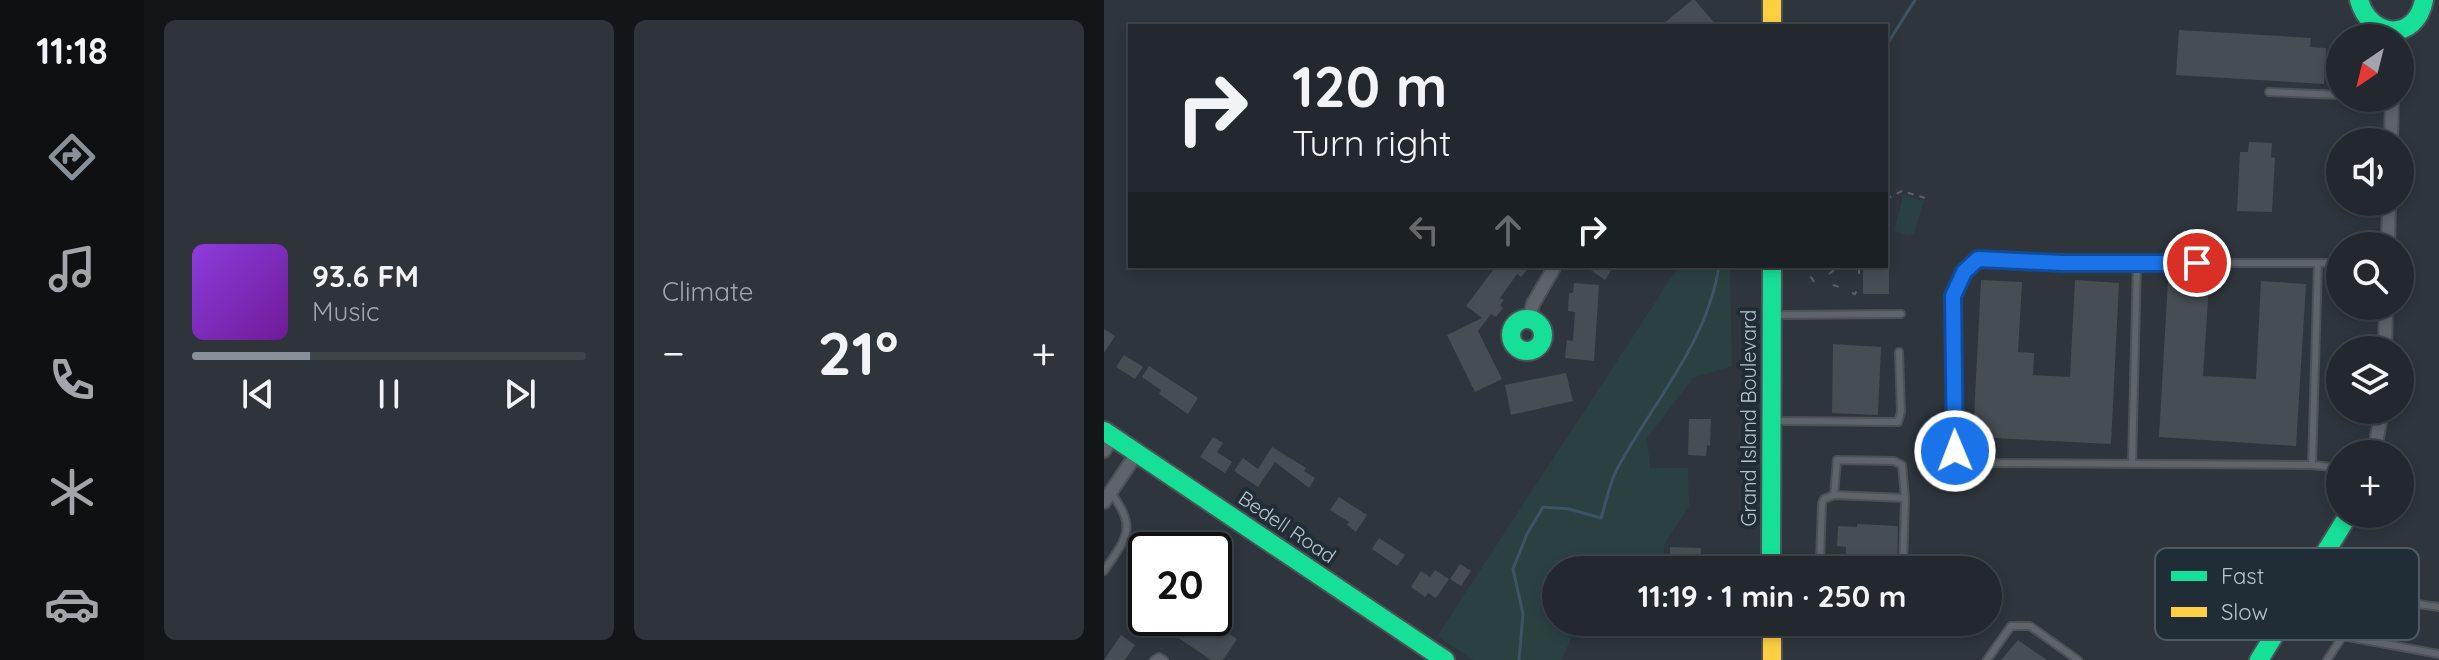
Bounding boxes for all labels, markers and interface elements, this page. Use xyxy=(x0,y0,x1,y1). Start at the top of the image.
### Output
north arrow xyxy=(2326,24,2414,112)
map controls xyxy=(2326,24,2414,528)
text: 11:18 xyxy=(36,28,108,73)
text: 120 m xyxy=(1292,51,1447,121)
icon: right xyxy=(1160,56,1264,160)
text: Turn right xyxy=(1292,120,1451,165)
button: sound xyxy=(2326,128,2414,216)
icon: directions xyxy=(44,129,100,185)
icon: left xyxy=(1402,208,1446,252)
icon: ahead xyxy=(1486,208,1530,252)
icon: right xyxy=(1570,208,1614,252)
pin xyxy=(2163,229,2231,297)
button: search xyxy=(2326,232,2414,320)
icon: music xyxy=(44,241,100,297)
icon: arrive xyxy=(2175,241,2219,285)
text: 93.6 FM xyxy=(312,257,419,295)
text: Climate xyxy=(662,275,753,308)
text: Music xyxy=(312,295,380,328)
street label: Grand Island Boulevard xyxy=(1736,310,1761,526)
text: 21° xyxy=(818,315,899,390)
text: − xyxy=(662,325,685,380)
text: + xyxy=(1031,325,1056,380)
button: layers xyxy=(2326,336,2414,424)
icon: phone xyxy=(44,352,100,408)
icon: previous xyxy=(236,372,280,416)
icon: pause xyxy=(367,372,411,416)
icon: next xyxy=(498,372,542,416)
position arrow xyxy=(1913,409,1997,493)
button: + xyxy=(2326,440,2414,528)
icon: climate xyxy=(44,464,100,520)
street label: Bedell Road xyxy=(1234,485,1341,568)
speed limit sign: 20 xyxy=(1128,532,1232,636)
legend xyxy=(2155,548,2419,640)
text: Fast xyxy=(2221,562,2264,590)
icon: car xyxy=(44,576,100,632)
text: 11:19 · 1 min · 250 m xyxy=(1638,577,1906,615)
text: Slow xyxy=(2221,598,2268,626)

